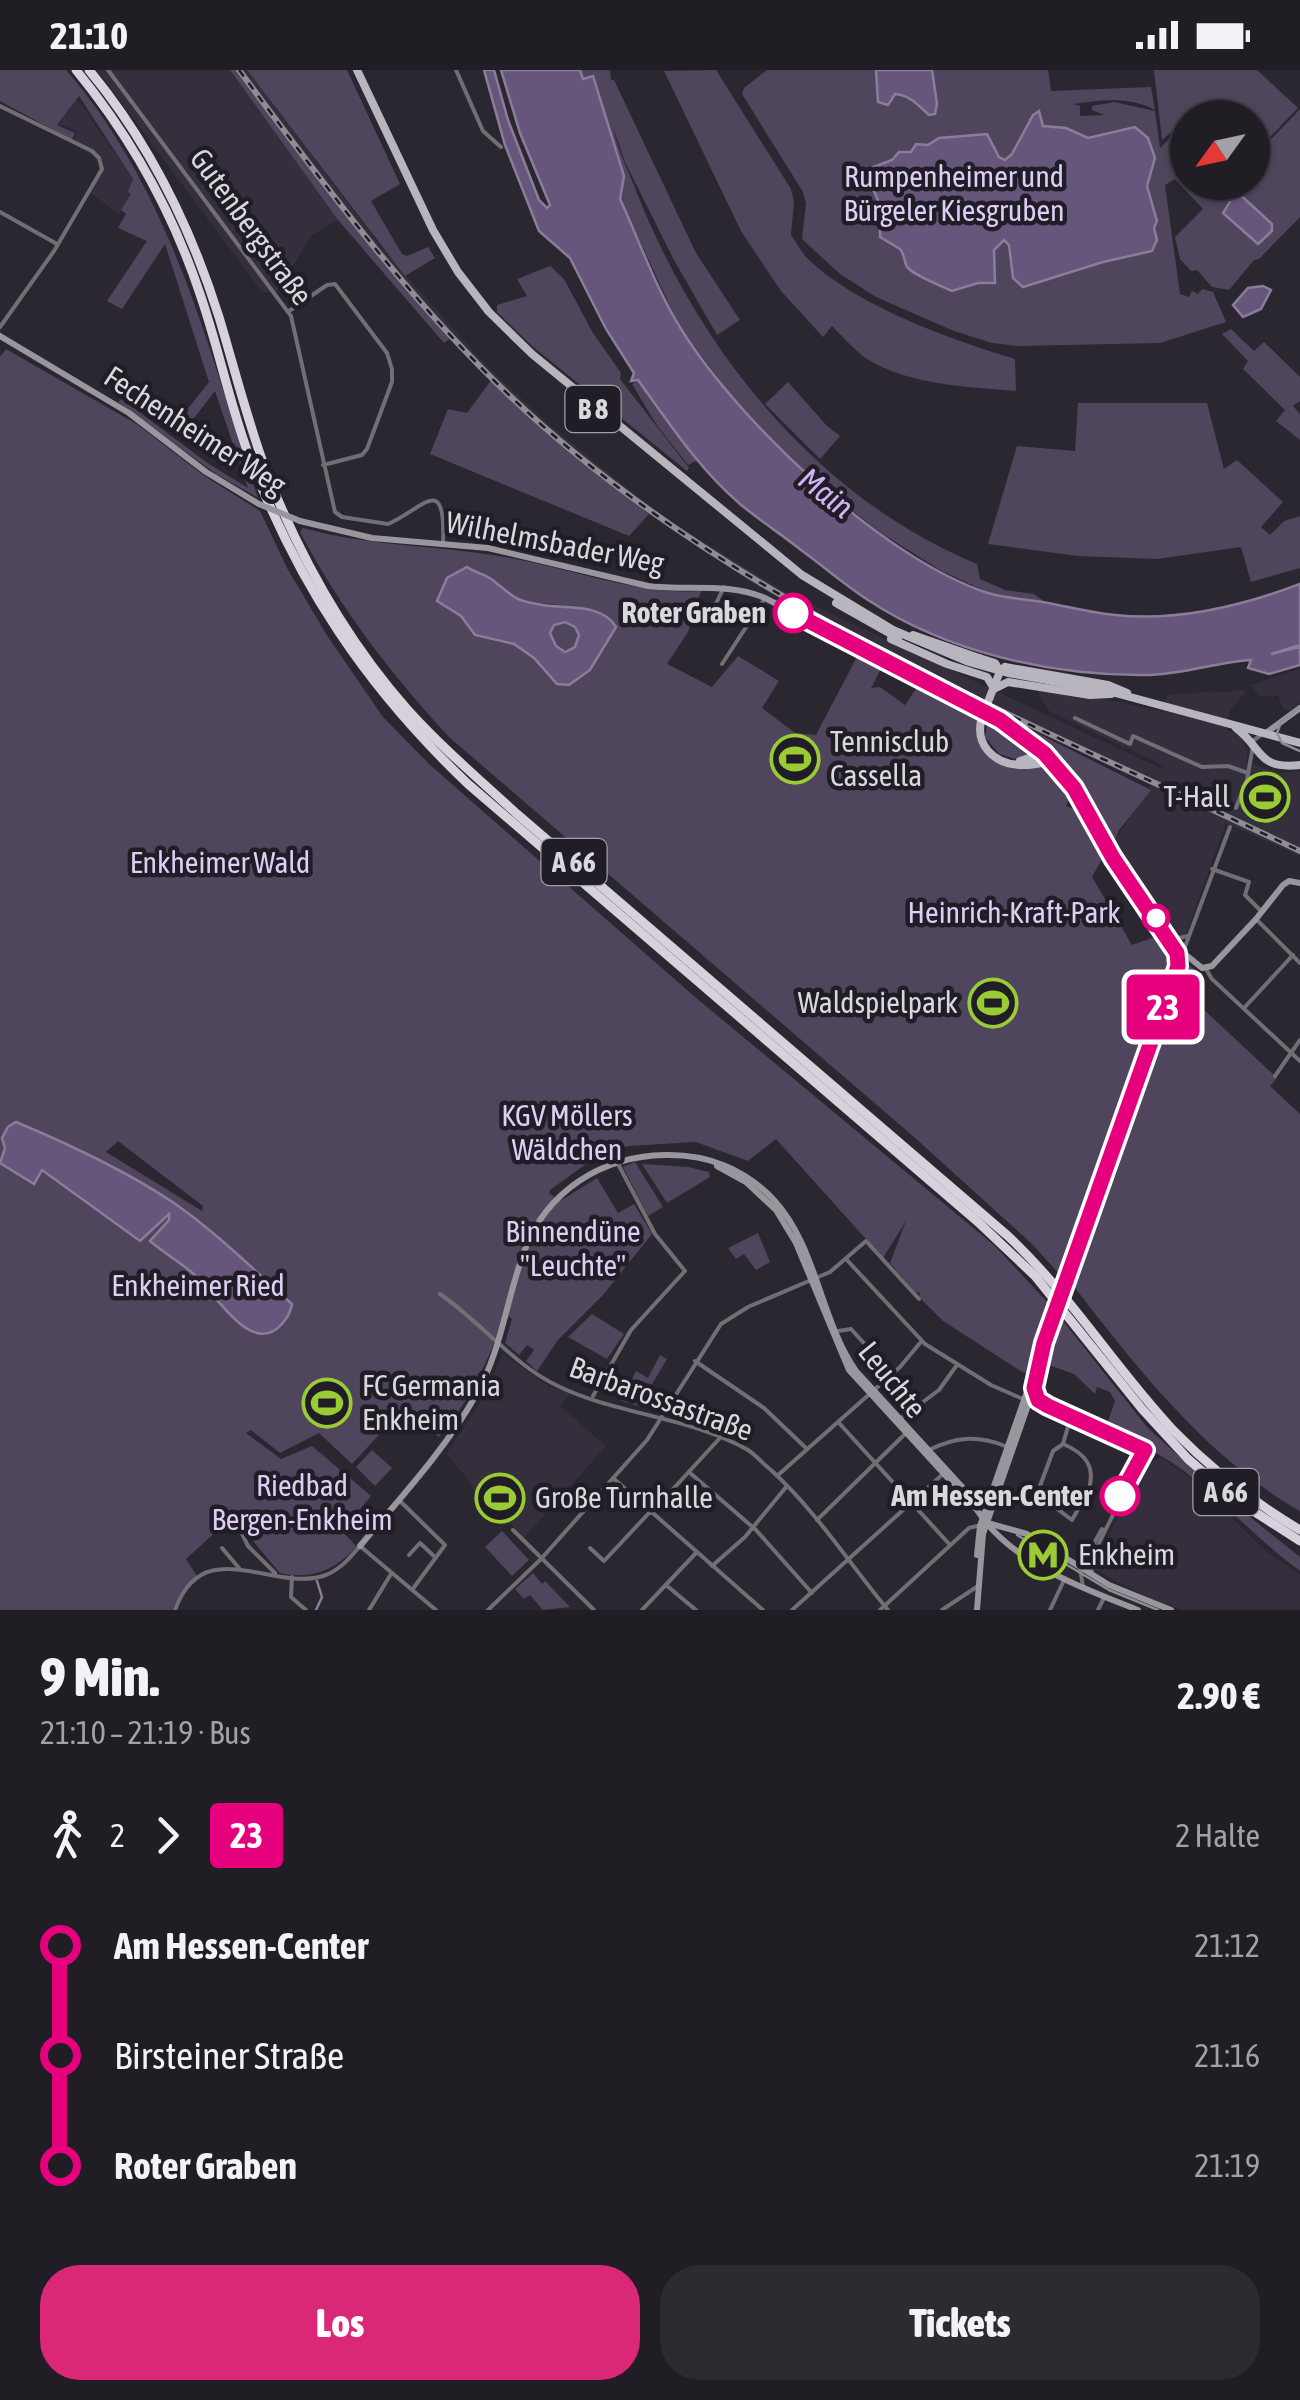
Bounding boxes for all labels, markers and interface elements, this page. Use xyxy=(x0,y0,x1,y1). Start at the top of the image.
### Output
text: 21:10 xyxy=(50,14,128,57)
north arrow xyxy=(1170,100,1270,200)
map controls xyxy=(1170,100,1270,200)
street label: Gutenbergstraße xyxy=(184,142,320,311)
park label: Rumpenheimer und Bürgeler Kiesgruben xyxy=(843,159,1065,227)
street label: Fechenheimer Weg xyxy=(98,359,293,501)
road number: B 8 xyxy=(566,386,620,432)
water label: Main xyxy=(792,460,861,525)
street label: Wilhelmsbader Weg xyxy=(443,504,667,580)
marker: Roter Graben xyxy=(774,594,812,632)
place label: Roter Graben xyxy=(621,595,766,629)
place label: Tennisclub Cassella xyxy=(830,724,949,792)
sports icon: Tennisclub Cassella xyxy=(769,733,821,785)
sports icon: T-Hall xyxy=(1239,771,1291,823)
place label: T-Hall xyxy=(1164,779,1230,813)
road number: A 66 xyxy=(542,839,606,885)
park label: Enkheimer Wald xyxy=(130,845,310,879)
park label: Heinrich-Kraft-Park xyxy=(908,895,1120,929)
unlabelled marker xyxy=(1143,905,1169,931)
line badge: 23 xyxy=(1118,974,1208,1040)
sports icon: Waldspielpark xyxy=(967,977,1019,1029)
place label: Waldspielpark xyxy=(798,985,958,1019)
text: 23 xyxy=(1147,987,1179,1027)
park label: KGV Möllers Wäldchen xyxy=(501,1098,633,1166)
park label: Binnendüne "Leuchte" xyxy=(505,1214,641,1282)
park label: Enkheimer Ried xyxy=(111,1268,285,1302)
street label: Leuchte xyxy=(852,1335,933,1424)
street label: Barbarossastraße xyxy=(565,1349,758,1447)
place label: FC Germania Enkheim xyxy=(362,1368,501,1436)
sports icon: FC Germania Enkheim xyxy=(301,1377,353,1429)
park label: Riedbad Bergen-Enkheim xyxy=(212,1468,392,1536)
road number: A 66 xyxy=(1194,1469,1258,1515)
sports icon: Große Turnhalle xyxy=(474,1472,526,1524)
marker: Am Hessen-Center xyxy=(1101,1477,1139,1515)
place label: Am Hessen-Center xyxy=(890,1478,1093,1512)
place label: Große Turnhalle xyxy=(535,1480,713,1514)
metro station icon: Enkheim xyxy=(1017,1529,1069,1581)
place label: Enkheim xyxy=(1078,1537,1175,1571)
text: 9 Min. xyxy=(40,1645,159,1708)
text: 2.90 € xyxy=(1177,1674,1260,1717)
text: 21:10 – 21:19 · Bus xyxy=(40,1714,251,1751)
icon: walk xyxy=(40,1808,95,1863)
icon: forward xyxy=(140,1808,195,1863)
text: 23 xyxy=(230,1815,263,1855)
text: 2 xyxy=(110,1817,125,1854)
text: 2 Halte xyxy=(1175,1817,1260,1854)
text: Am Hessen-Center xyxy=(114,1924,368,1967)
text: 21:12 xyxy=(1194,1927,1260,1964)
text: Birsteiner Straße xyxy=(114,2034,344,2077)
text: 21:16 xyxy=(1194,2037,1260,2074)
text: Roter Graben xyxy=(114,2144,297,2187)
text: 21:19 xyxy=(1194,2147,1260,2184)
button: Los xyxy=(40,2265,640,2380)
button: Tickets xyxy=(660,2265,1260,2380)

